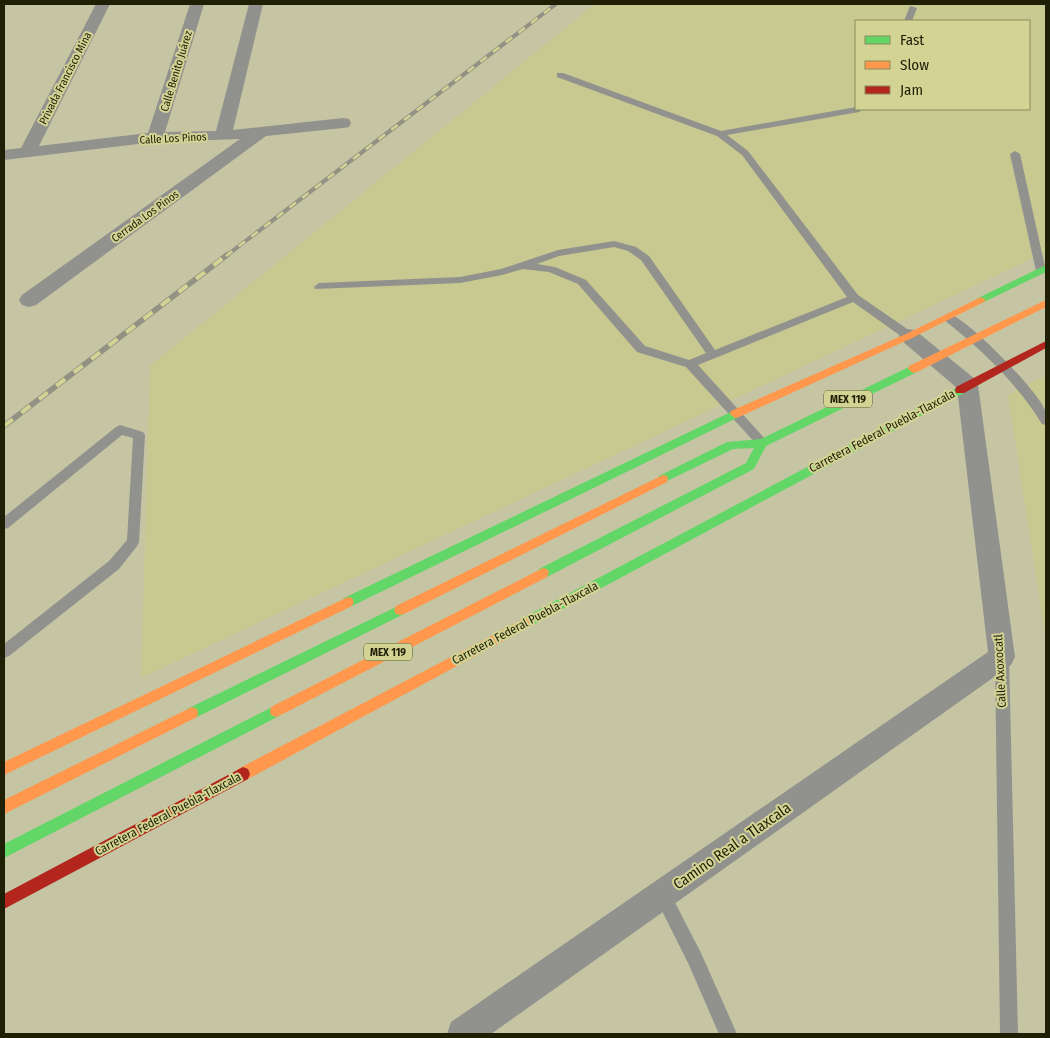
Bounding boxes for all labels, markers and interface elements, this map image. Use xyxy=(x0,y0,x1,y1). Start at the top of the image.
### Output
legend xyxy=(855,20,1030,110)
street label: Calle Benito Juárez xyxy=(158,29,195,113)
street label: Privada Francisco Mina xyxy=(36,30,94,127)
text: Fast xyxy=(900,31,924,49)
text: Slow xyxy=(900,56,929,74)
text: Jam xyxy=(900,81,923,99)
street label: Calle Los Pinos xyxy=(139,130,207,147)
street label: Cerrada Los Pinos xyxy=(109,187,182,245)
street label: Carretera Federal Puebla-Tlaxcala xyxy=(807,386,957,476)
road number: MEX 119 xyxy=(824,390,872,408)
street label: Carretera Federal Puebla-Tlaxcala xyxy=(450,578,600,668)
street label: Calle Axoxocatl xyxy=(991,634,1009,708)
road number: MEX 119 xyxy=(364,644,412,660)
street label: Carretera Federal Puebla-Tlaxcala xyxy=(93,769,243,859)
street label: Camino Real a Tlaxcala xyxy=(670,799,794,893)

